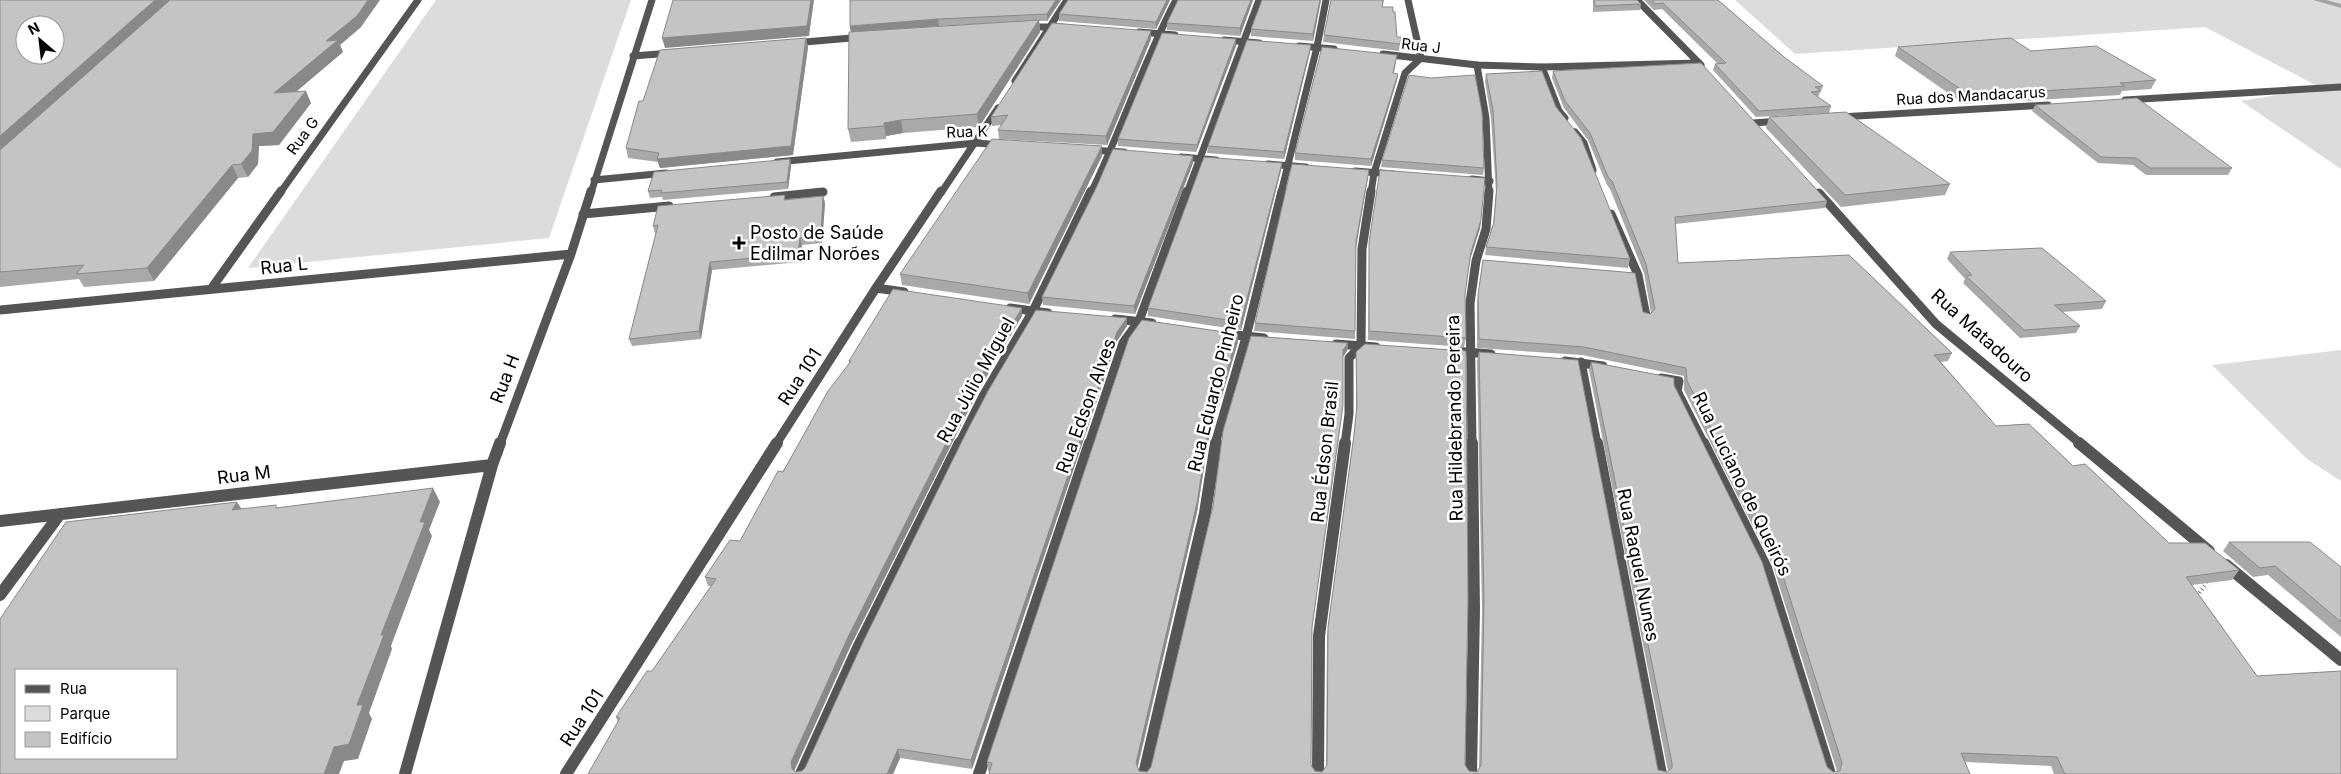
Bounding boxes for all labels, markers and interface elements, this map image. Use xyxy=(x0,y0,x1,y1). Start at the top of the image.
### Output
north arrow xyxy=(15,15,65,65)
text: N xyxy=(25,18,42,38)
street label: Rua J xyxy=(1400,34,1442,57)
street label: Rua dos Mandacarus xyxy=(1896,82,2046,109)
street label: Rua G xyxy=(282,113,323,158)
street label: Rua K xyxy=(946,121,988,142)
place label: Posto de Saúde Edilmar Norões xyxy=(750,222,884,264)
marker: Posto de Saúde Edilmar Norões xyxy=(732,236,746,250)
street label: Rua L xyxy=(259,253,309,278)
street label: Rua Matadouro xyxy=(1927,284,2038,387)
street label: Rua Eduardo Pinheiro xyxy=(1183,292,1248,474)
street label: Rua Júlio Miguel xyxy=(932,313,1019,446)
street label: Rua Hildebrando Pereira xyxy=(1442,315,1467,521)
street label: Rua Edson Alves xyxy=(1051,336,1120,476)
street label: Rua 101 xyxy=(774,344,826,409)
street label: Rua H xyxy=(486,351,523,406)
street label: Rua Édson Brasil xyxy=(1306,380,1342,524)
street label: Rua Luciano de Queirós xyxy=(1689,388,1796,579)
street label: Rua M xyxy=(216,461,272,488)
street label: Rua Raquel Nunes xyxy=(1613,487,1664,643)
legend xyxy=(15,669,178,759)
text: Rua xyxy=(60,679,87,698)
street label: Rua 101 xyxy=(556,685,608,750)
text: Parque xyxy=(60,704,110,723)
text: Edifício xyxy=(60,729,112,748)

